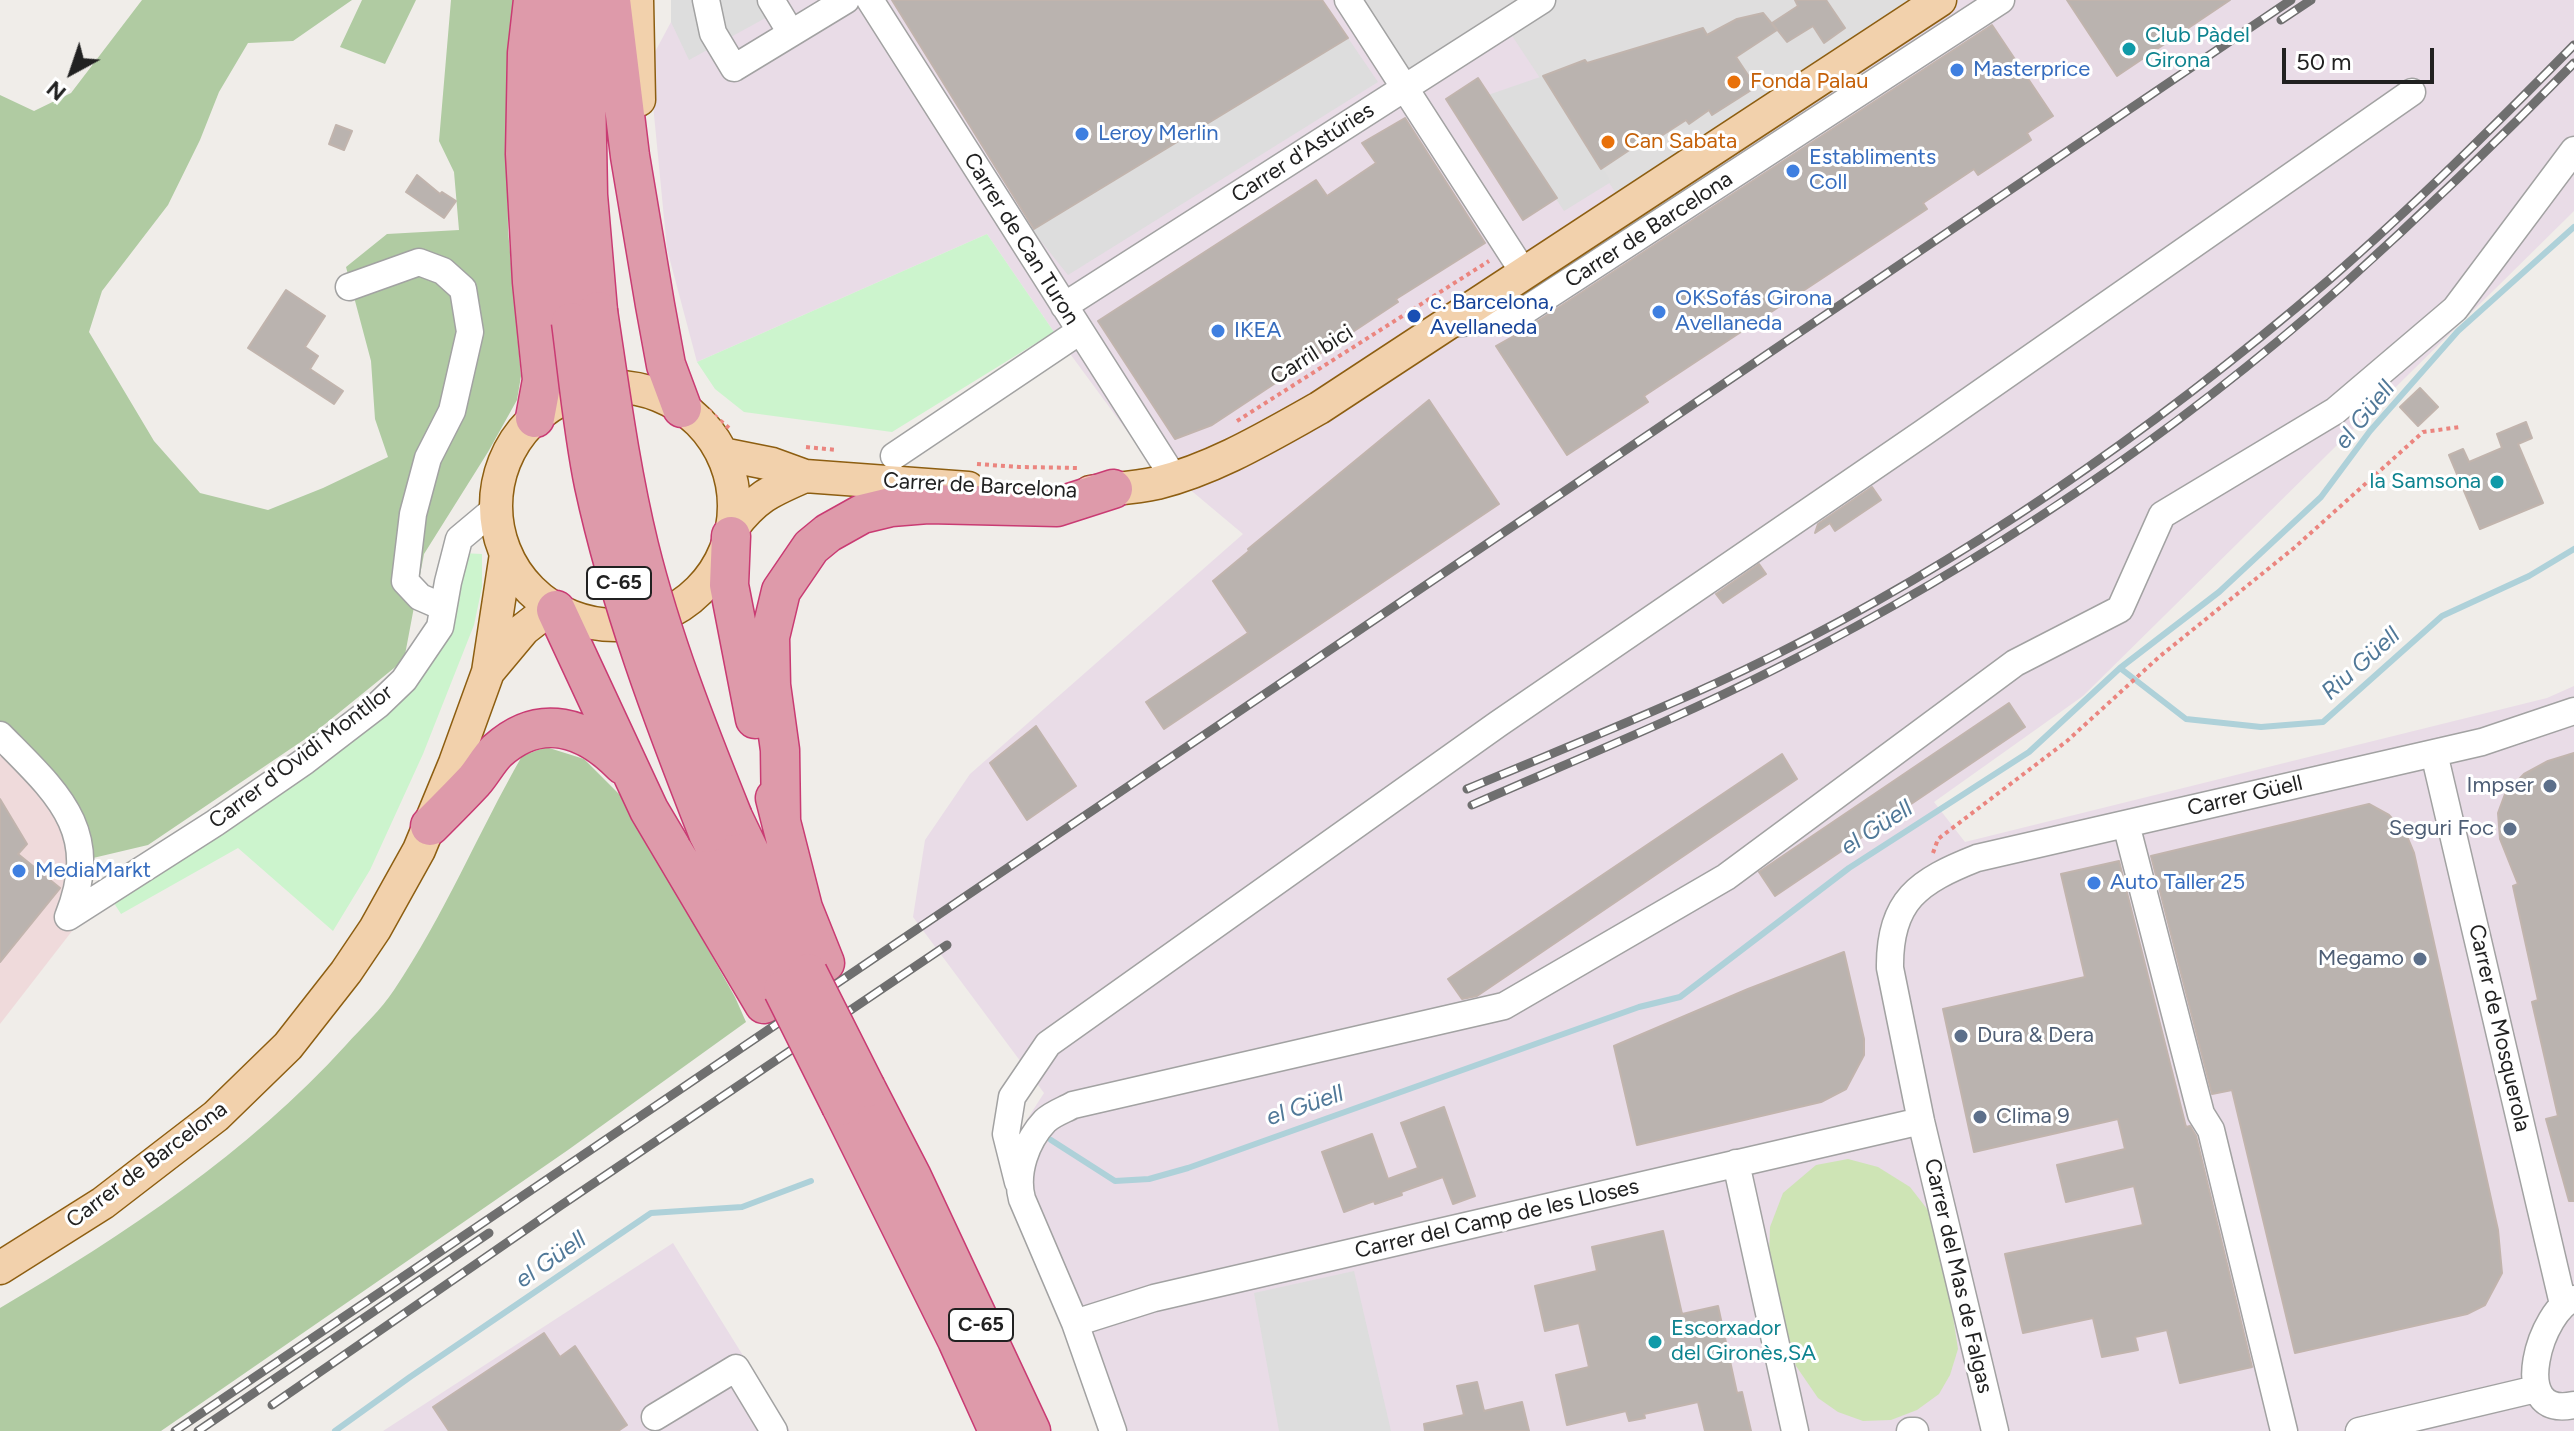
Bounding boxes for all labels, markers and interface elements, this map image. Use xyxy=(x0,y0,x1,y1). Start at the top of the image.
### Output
place label: Club Pàdel Girona xyxy=(2145,23,2250,74)
north arrow xyxy=(32,32,112,112)
scale bar xyxy=(2286,32,2438,82)
marker: Club Pàdel Girona xyxy=(2120,40,2138,58)
text: 50 m xyxy=(2296,47,2352,76)
place label: Masterprice xyxy=(1973,57,2090,83)
marker: Masterprice xyxy=(1948,61,1966,79)
place label: Fonda Palau xyxy=(1750,69,1868,95)
marker: Fonda Palau xyxy=(1725,73,1743,91)
text: N xyxy=(41,75,71,107)
street label: Carrer d'Astúries xyxy=(1227,97,1379,209)
place label: Leroy Merlin xyxy=(1098,121,1219,147)
marker: Leroy Merlin xyxy=(1073,125,1091,143)
place label: Can Sabata xyxy=(1624,129,1737,155)
marker: Can Sabata xyxy=(1599,133,1617,151)
place label: Establiments Coll xyxy=(1809,145,1936,196)
street label: Carrer de Can Turon xyxy=(957,148,1085,330)
marker: Establiments Coll xyxy=(1784,162,1802,180)
street label: Carrer de Barcelona xyxy=(1560,166,1738,294)
place label: OKSofás Girona Avellaneda xyxy=(1675,286,1832,338)
place label: c. Barcelona, Avellaneda xyxy=(1430,290,1554,342)
marker: OKSofás Girona Avellaneda xyxy=(1650,303,1668,321)
marker: c. Barcelona, Avellaneda xyxy=(1405,307,1423,325)
place label: IKEA xyxy=(1234,318,1281,344)
street label: Carril bici xyxy=(1266,319,1358,391)
marker: IKEA xyxy=(1209,322,1227,340)
water label: el Güell xyxy=(2329,375,2401,455)
street label: Carrer de Barcelona xyxy=(882,468,1078,504)
place label: la Samsona xyxy=(2370,469,2481,495)
marker: la Samsona xyxy=(2488,473,2506,491)
road number: C-65 xyxy=(587,567,651,599)
water label: Riu Güell xyxy=(2316,621,2406,707)
street label: Carrer d'Ovidi Montllor xyxy=(204,679,398,835)
street label: Carrer Güell xyxy=(2185,770,2305,822)
place label: Impser xyxy=(2467,773,2534,799)
marker: Impser xyxy=(2541,777,2559,795)
water label: el Güell xyxy=(1836,794,1918,862)
place label: Seguri Foc xyxy=(2389,816,2494,842)
marker: Seguri Foc xyxy=(2501,820,2519,838)
place label: MediaMarkt xyxy=(35,858,151,884)
marker: MediaMarkt xyxy=(10,862,28,880)
place label: Auto Taller 25 xyxy=(2110,870,2245,896)
marker: Auto Taller 25 xyxy=(2085,874,2103,892)
street label: Carrer de Mosquerola xyxy=(2462,922,2536,1134)
place label: Megamo xyxy=(2318,946,2404,972)
marker: Megamo xyxy=(2411,950,2429,968)
place label: Dura & Dera xyxy=(1977,1023,2094,1049)
marker: Dura & Dera xyxy=(1952,1027,1970,1045)
water label: el Güell xyxy=(1263,1079,1347,1133)
street label: Carrer de Barcelona xyxy=(61,1096,233,1234)
place label: Clima 9 xyxy=(1996,1104,2070,1130)
marker: Clima 9 xyxy=(1971,1108,1989,1126)
street label: Carrer del Mas de Falgas xyxy=(1918,1156,1998,1396)
street label: Carrer del Camp de les Lloses xyxy=(1352,1173,1642,1265)
water label: el Güell xyxy=(510,1225,592,1295)
road number: C-65 xyxy=(949,1309,1013,1341)
place label: Escorxador del Gironès,SA xyxy=(1671,1316,1816,1368)
marker: Escorxador del Gironès,SA xyxy=(1646,1333,1664,1351)

